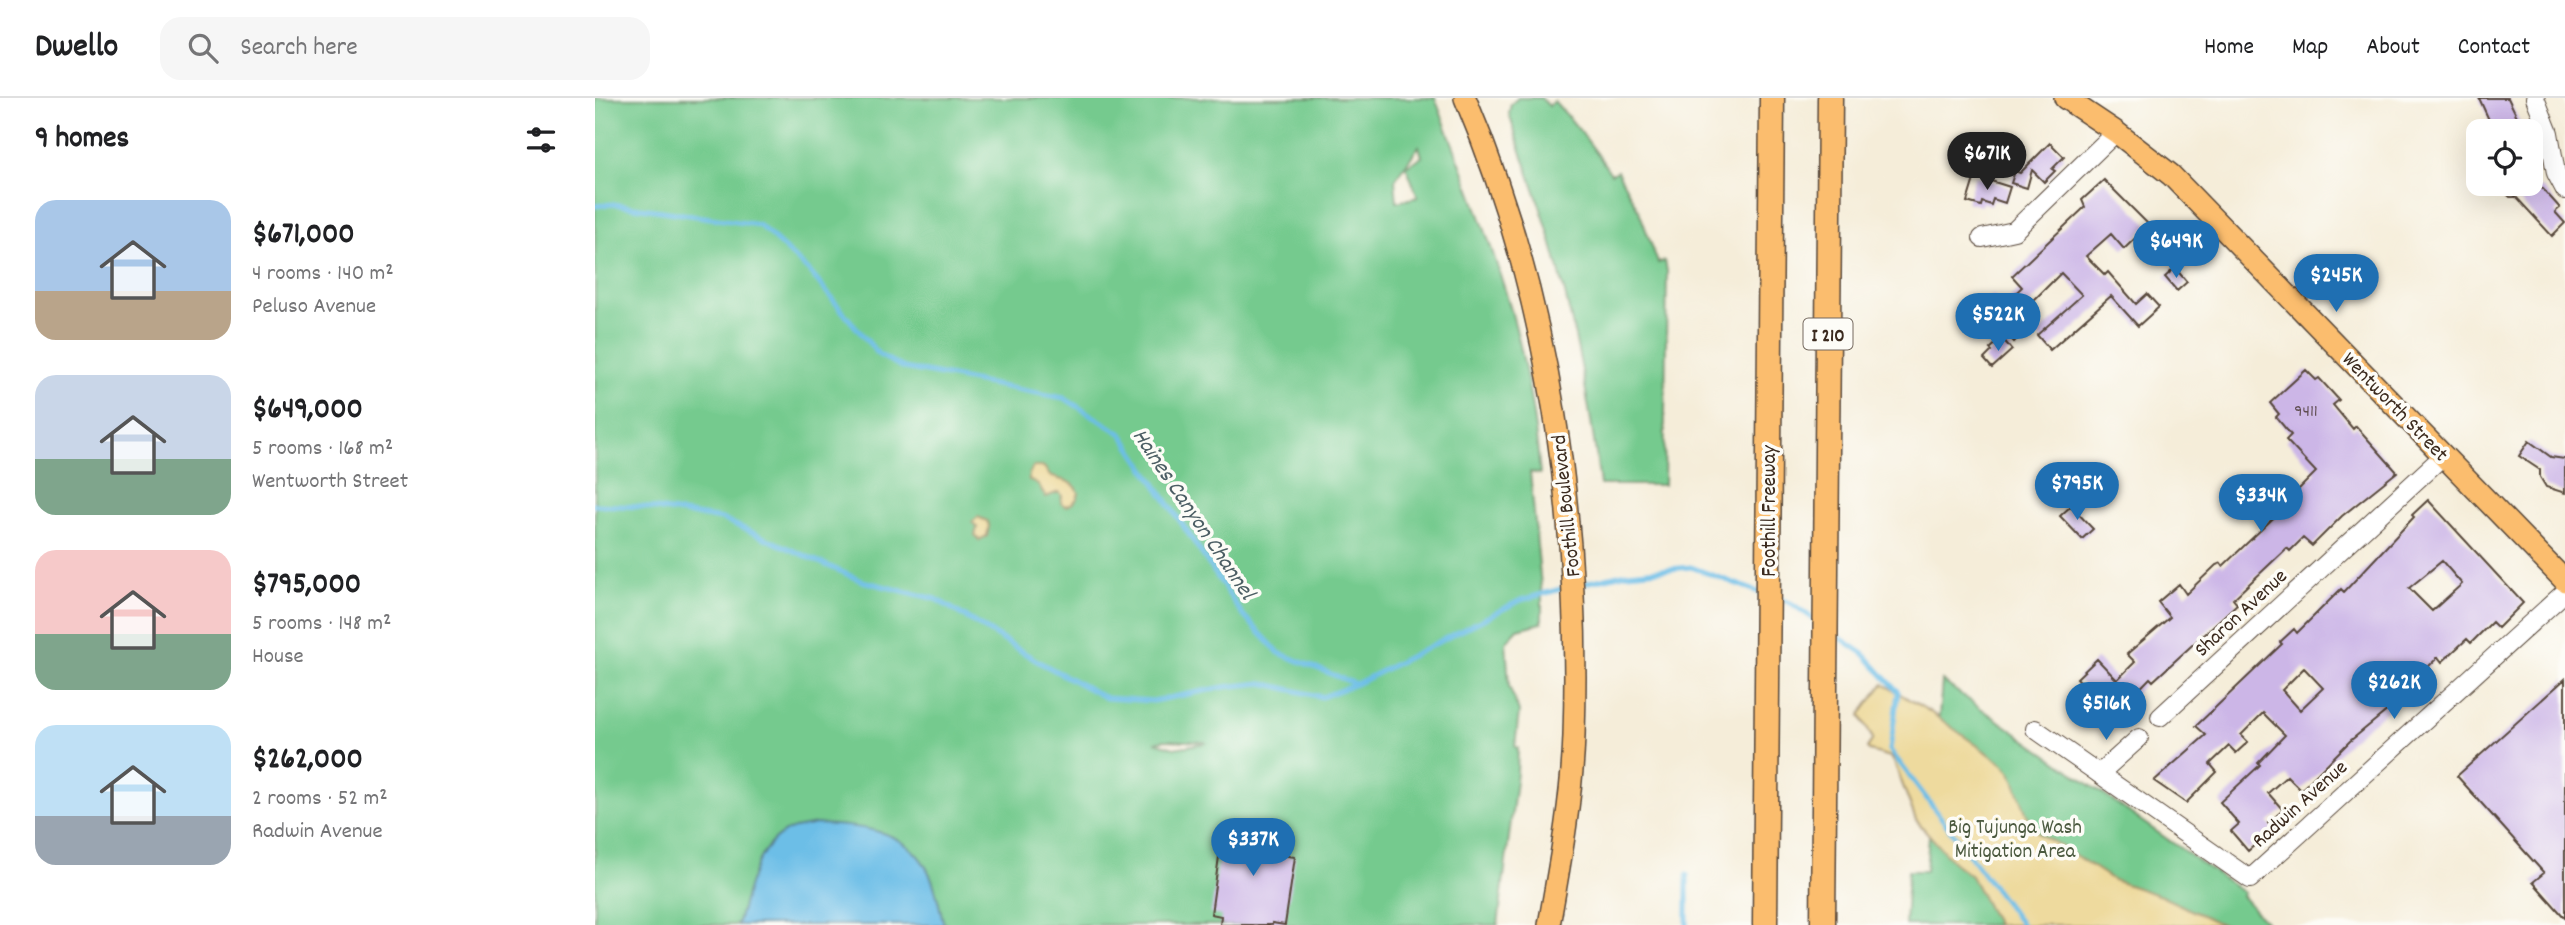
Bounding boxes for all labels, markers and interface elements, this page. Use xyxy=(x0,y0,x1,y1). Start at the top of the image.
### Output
search box xyxy=(160,17,650,80)
text: Dwello xyxy=(35,25,118,72)
icon: search xyxy=(184,29,222,67)
text: Search here xyxy=(240,30,358,67)
text: Home xyxy=(2204,31,2254,65)
text: Map xyxy=(2292,31,2328,65)
text: About xyxy=(2366,31,2420,65)
text: Contact xyxy=(2458,31,2530,65)
text: 9 homes xyxy=(35,119,129,162)
map controls xyxy=(2466,119,2543,196)
button: locate xyxy=(2466,119,2543,196)
icon: filters xyxy=(522,121,560,159)
pin: $671K xyxy=(1938,132,2036,192)
text: $671K xyxy=(1963,138,2011,171)
text: $671,000 xyxy=(252,215,355,258)
pin: $649K xyxy=(2127,220,2225,280)
text: $649K xyxy=(2149,226,2203,259)
icon: home xyxy=(91,228,175,312)
pin: $245K xyxy=(2287,254,2385,314)
text: 4 rooms · 140 m² xyxy=(252,258,394,291)
text: $245K xyxy=(2310,260,2362,293)
text: Peluso Avenue xyxy=(252,291,376,324)
pin: $522K xyxy=(1949,294,2047,353)
text: $522K xyxy=(1971,299,2025,332)
road number: I 210 xyxy=(1803,318,1853,350)
street label: Wentworth Street xyxy=(2334,346,2454,470)
text: $649,000 xyxy=(252,390,363,433)
house number: 9411 xyxy=(2294,400,2318,425)
icon: home xyxy=(91,403,175,487)
water label: Haines Canyon Channel xyxy=(1122,423,1263,608)
text: 5 rooms · 168 m² xyxy=(252,433,393,466)
street label: Foothill Boulevard xyxy=(1546,433,1590,578)
street label: Foothill Freeway xyxy=(1756,445,1786,577)
pin: $795K xyxy=(2028,462,2126,522)
text: Wentworth Street xyxy=(252,466,408,499)
text: $795K xyxy=(2051,468,2103,501)
pin: $334K xyxy=(2212,474,2310,534)
text: $334K xyxy=(2235,480,2287,513)
street label: Sharon Avenue xyxy=(2189,563,2295,665)
text: $795,000 xyxy=(252,565,361,608)
icon: home xyxy=(91,578,175,662)
text: 5 rooms · 148 m² xyxy=(252,608,391,641)
text: House xyxy=(252,641,304,674)
pin: $262K xyxy=(2345,662,2443,721)
text: $262K xyxy=(2367,667,2421,700)
pin: $516K xyxy=(2057,682,2155,742)
text: $516K xyxy=(2081,688,2131,721)
text: $262,000 xyxy=(252,740,363,783)
icon: home xyxy=(91,753,175,837)
street label: Radwin Avenue xyxy=(2247,754,2355,856)
text: 2 rooms · 52 m² xyxy=(252,783,388,816)
park label: Big Tujunga Wash Mitigation Area xyxy=(1948,814,2082,868)
text: Radwin Avenue xyxy=(252,816,383,849)
pin: $337K xyxy=(1204,818,1302,878)
text: $337K xyxy=(1227,824,1279,857)

